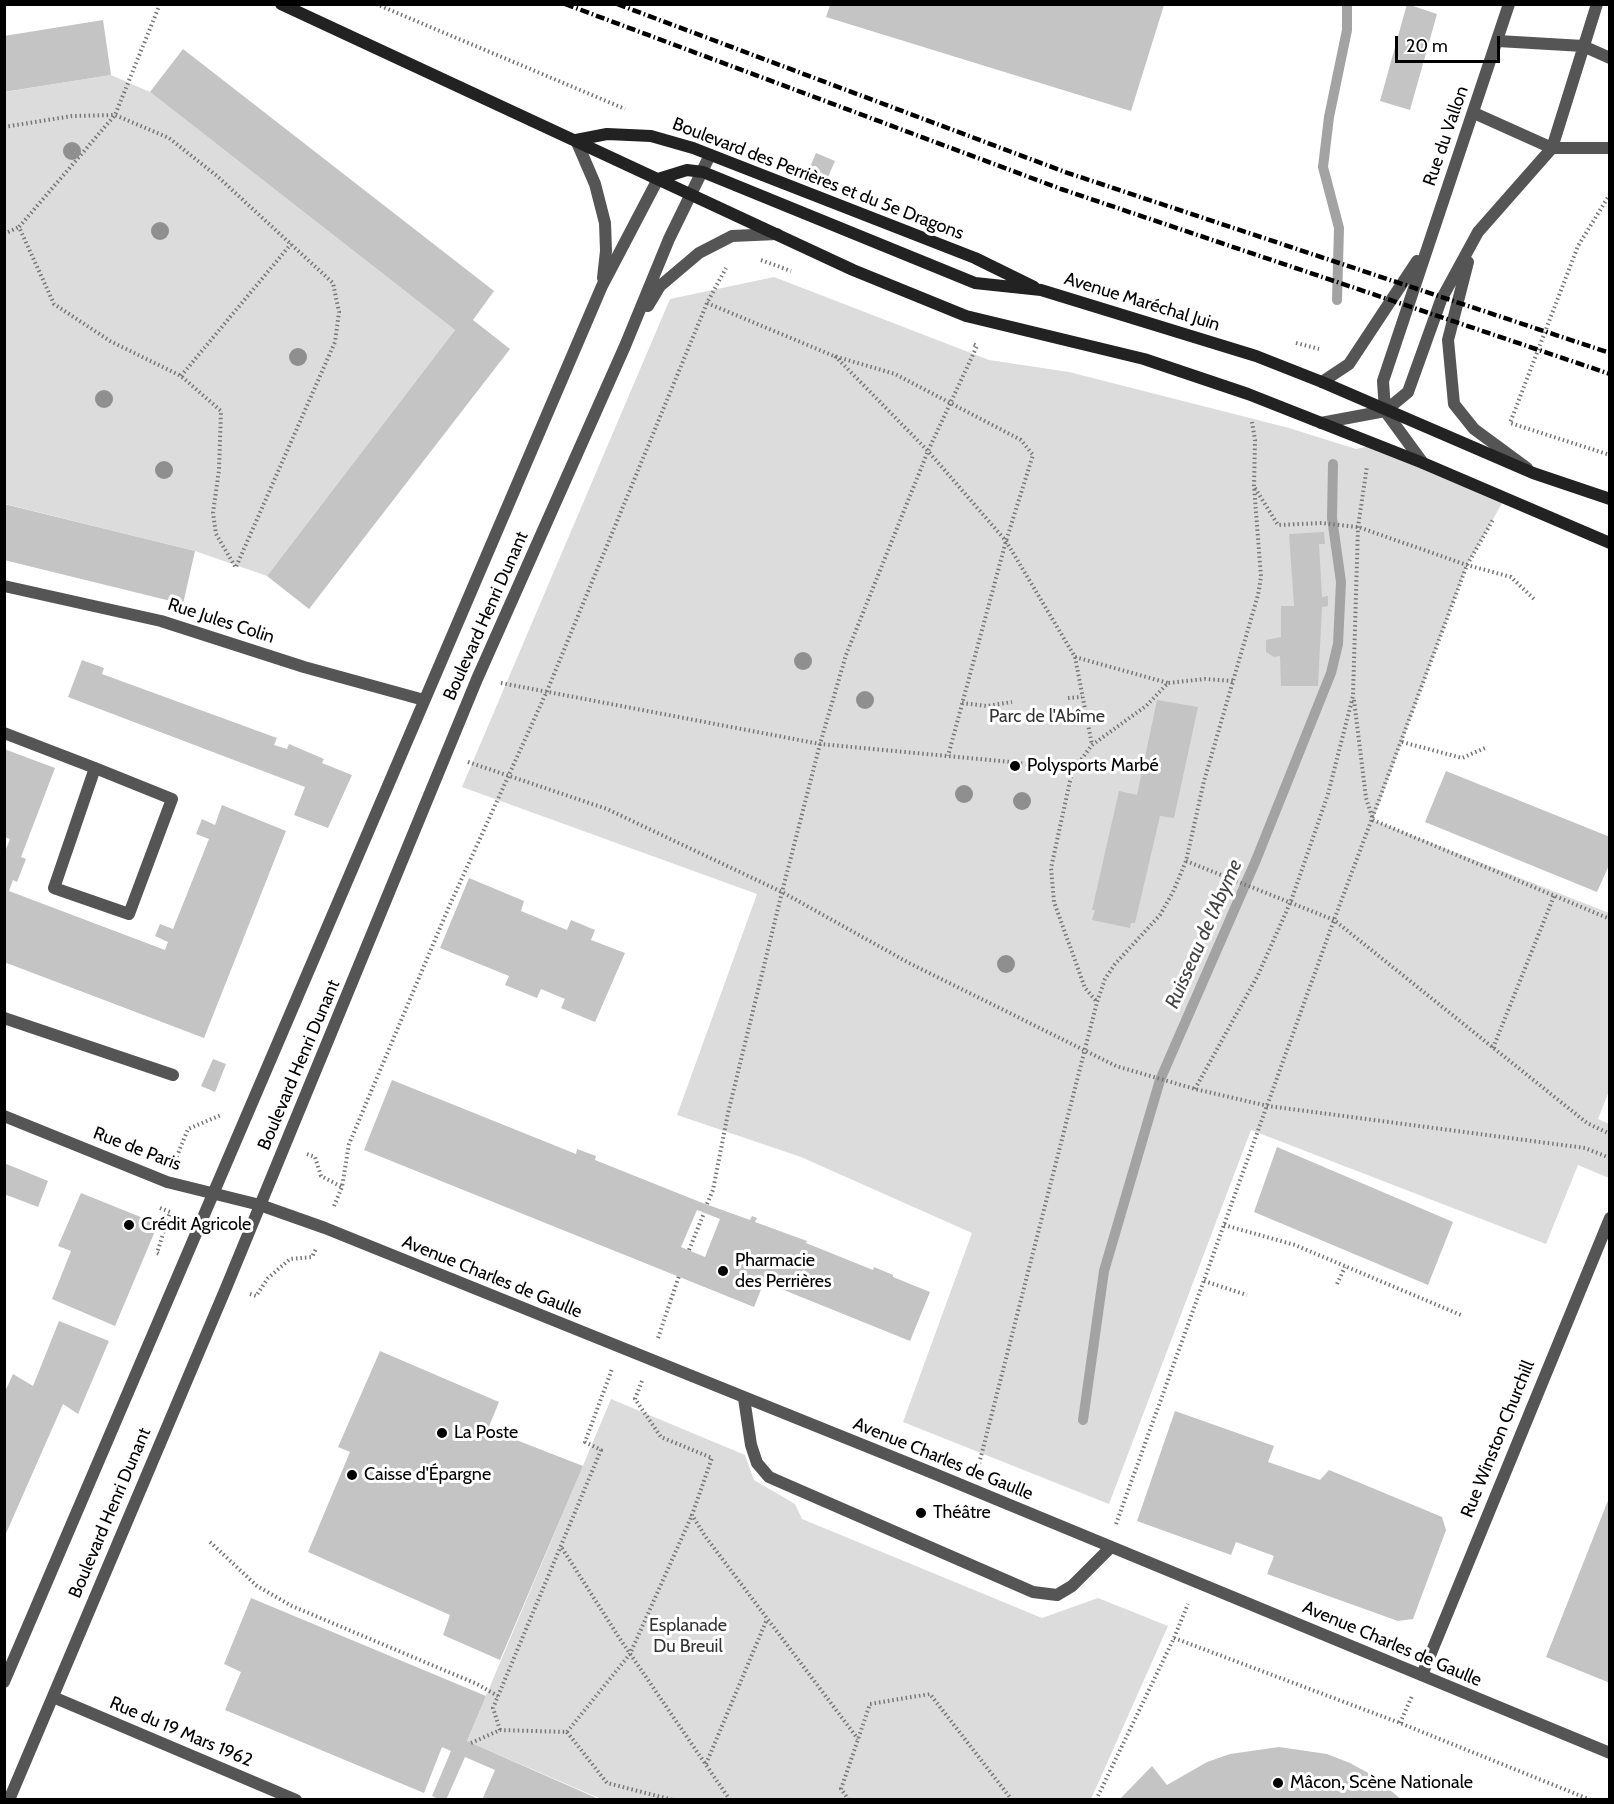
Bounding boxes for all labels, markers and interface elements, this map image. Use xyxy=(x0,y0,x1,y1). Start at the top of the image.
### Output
scale bar xyxy=(1398,24,1503,62)
text: 20 m xyxy=(1406,35,1448,57)
street label: Rue du Vallon xyxy=(1419,83,1473,189)
street label: Boulevard des Perrières et du 5e Dragons xyxy=(669,113,967,245)
street label: Avenue Maréchal Juin xyxy=(1062,268,1222,336)
street label: Boulevard Henri Dunant xyxy=(439,528,533,704)
street label: Rue Jules Colin xyxy=(165,594,277,648)
park label: Parc de l'Abîme xyxy=(989,706,1105,728)
place label: Polysports Marbé xyxy=(1027,755,1159,777)
marker: Polysports Marbé xyxy=(1008,759,1022,773)
water label: Ruisseau de l'Abyme xyxy=(1160,856,1248,1012)
street label: Boulevard Henri Dunant xyxy=(253,977,345,1153)
street label: Rue de Paris xyxy=(90,1122,184,1176)
place label: Crédit Agricole xyxy=(141,1214,251,1236)
marker: Crédit Agricole xyxy=(122,1218,136,1232)
street label: Avenue Charles de Gaulle xyxy=(399,1231,585,1323)
place label: Pharmacie des Perrières xyxy=(735,1250,832,1292)
marker: Pharmacie des Perrières xyxy=(716,1264,730,1278)
street label: Rue Winston Churchill xyxy=(1457,1357,1539,1521)
street label: Avenue Charles de Gaulle xyxy=(850,1413,1036,1505)
place label: La Poste xyxy=(454,1422,518,1444)
street label: Boulevard Henri Dunant xyxy=(64,1425,156,1601)
marker: La Poste xyxy=(435,1426,449,1440)
place label: Caisse d'Épargne xyxy=(364,1464,491,1486)
marker: Caisse d'Épargne xyxy=(345,1468,359,1482)
place label: Théâtre xyxy=(933,1502,991,1524)
marker: Théâtre xyxy=(914,1506,928,1520)
street label: Avenue Charles de Gaulle xyxy=(1299,1597,1485,1691)
park label: Esplanade Du Breuil xyxy=(649,1615,727,1658)
street label: Rue du 19 Mars 1962 xyxy=(106,1692,256,1772)
place label: Mâcon, Scène Nationale xyxy=(1290,1772,1473,1794)
marker: Mâcon, Scène Nationale xyxy=(1271,1776,1285,1790)

